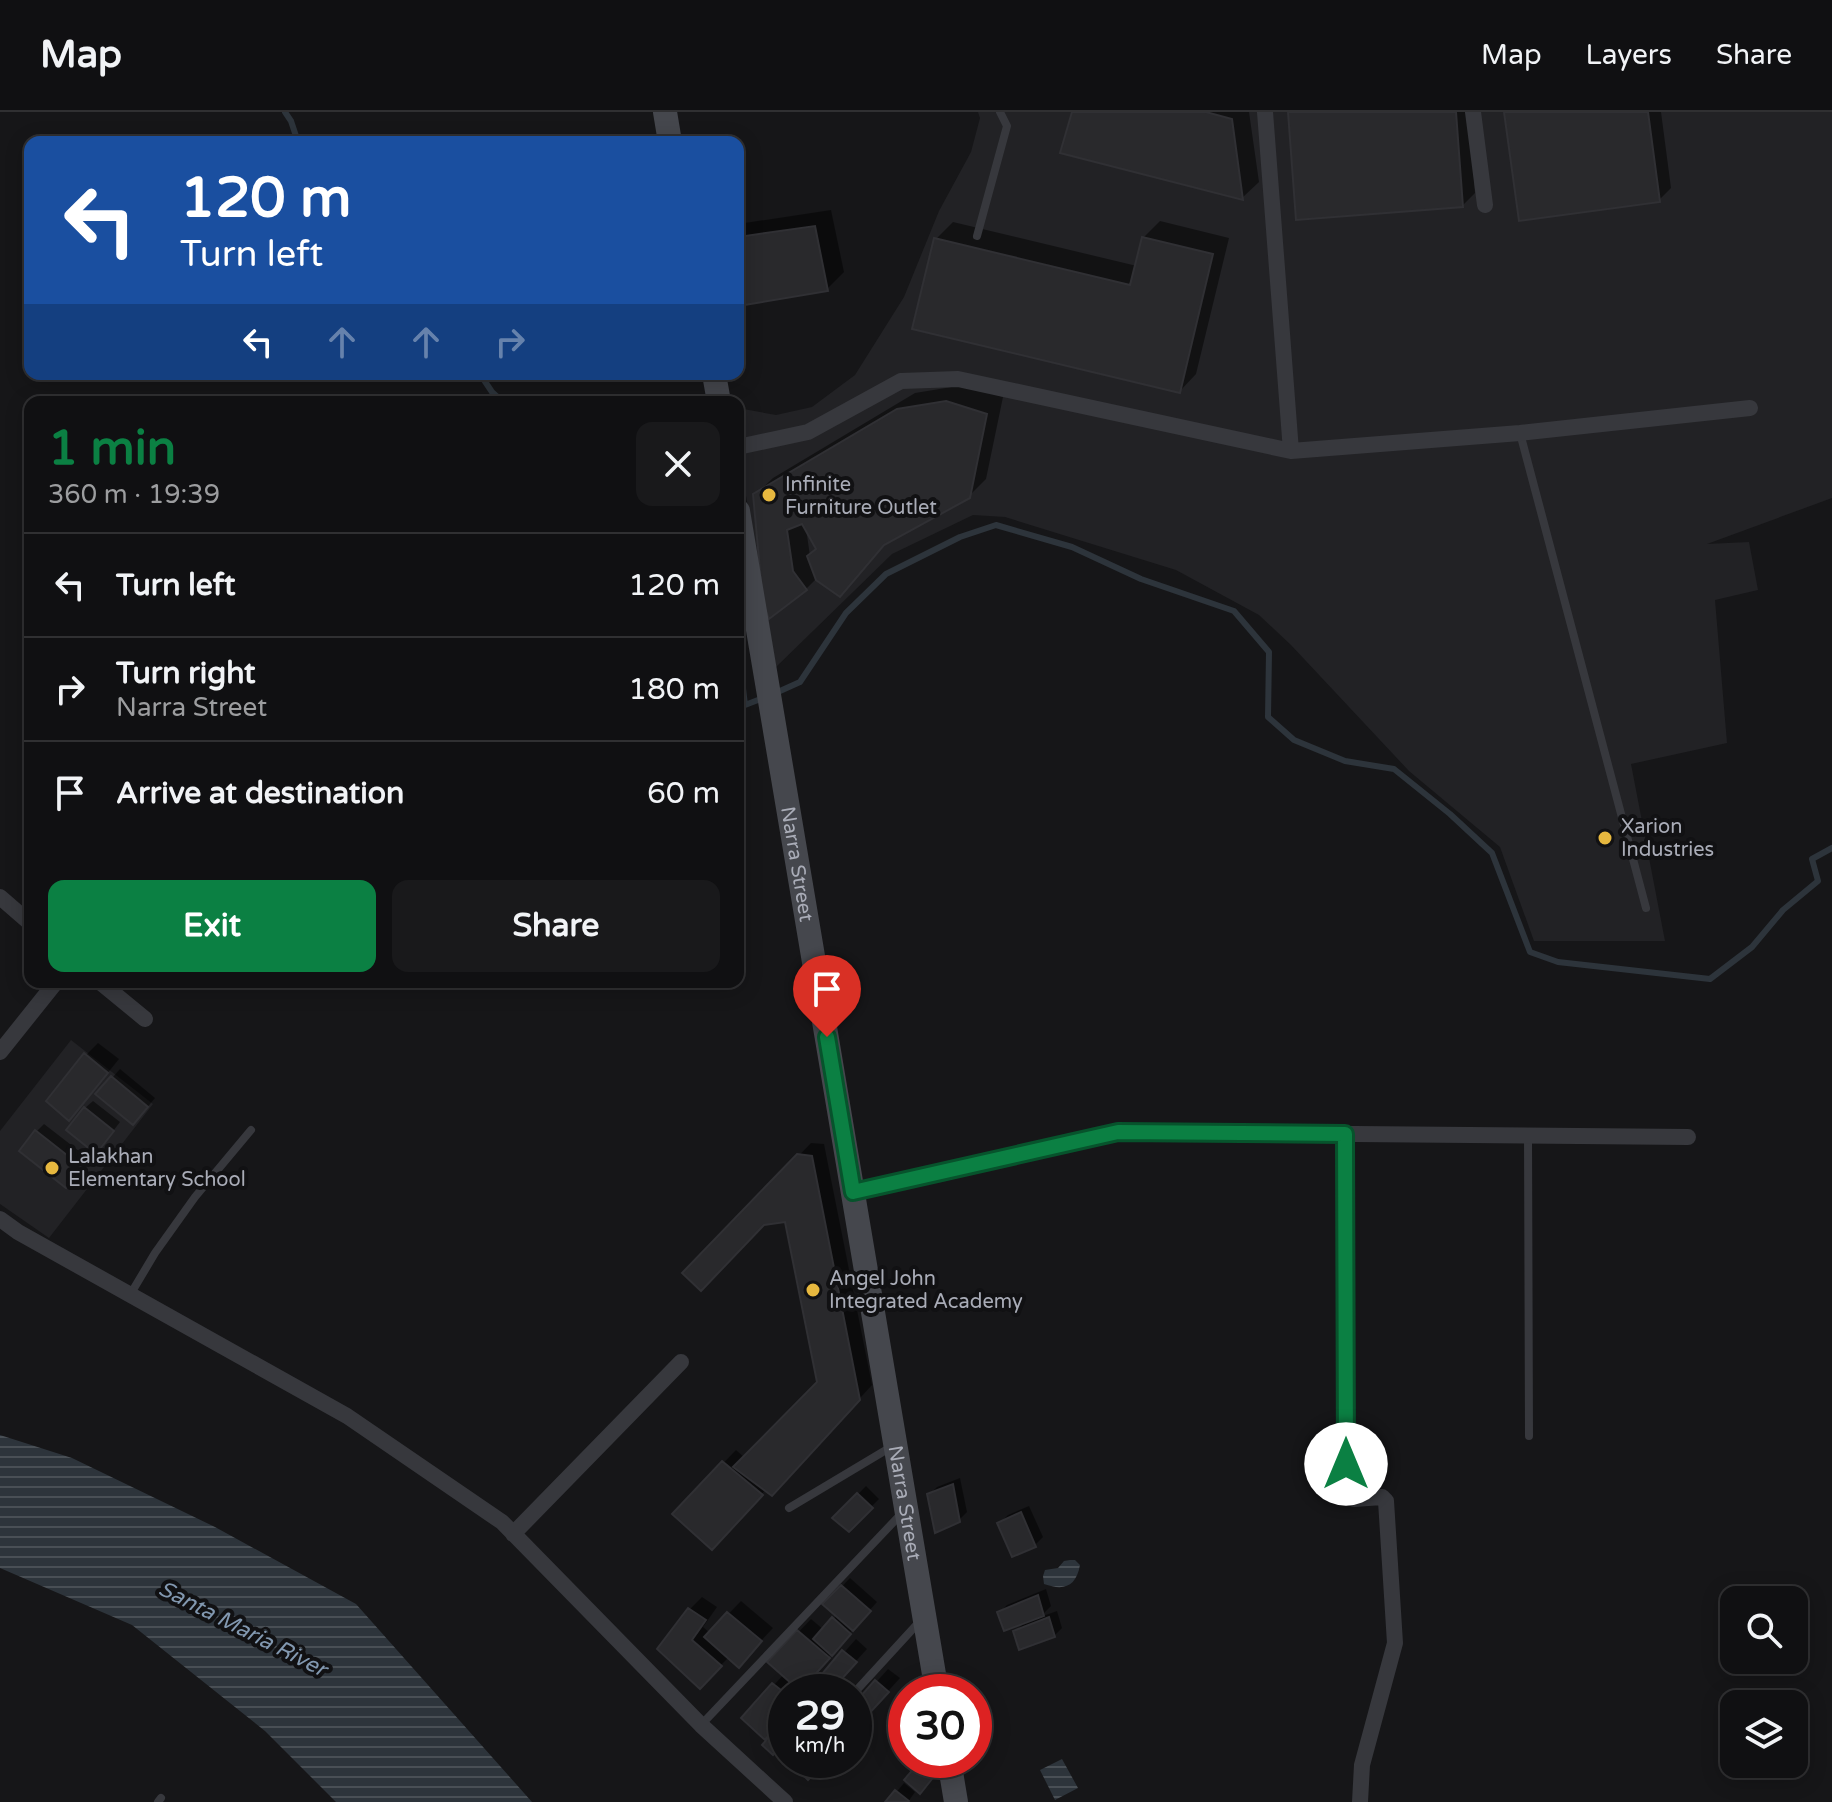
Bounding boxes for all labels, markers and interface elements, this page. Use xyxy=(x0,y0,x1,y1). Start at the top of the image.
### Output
text: Map xyxy=(40,32,122,78)
text: Map xyxy=(1481,38,1542,72)
text: Layers xyxy=(1586,38,1672,72)
text: Share xyxy=(1716,38,1792,72)
text: 120 m xyxy=(180,165,351,232)
icon: left xyxy=(48,168,152,272)
text: Turn left xyxy=(180,233,323,276)
icon: left xyxy=(236,320,280,364)
icon: ahead xyxy=(320,320,364,364)
icon: ahead xyxy=(404,320,448,364)
icon: right xyxy=(488,320,532,364)
text: 1 min xyxy=(48,420,176,478)
button: close xyxy=(636,422,720,506)
place label: Infinite Furniture Outlet xyxy=(785,473,937,520)
text: 360 m · 19:39 xyxy=(48,479,220,510)
marker: Infinite Furniture Outlet xyxy=(760,486,778,504)
icon: left xyxy=(48,563,92,607)
text: Turn left xyxy=(116,567,235,604)
text: 120 m xyxy=(628,567,720,604)
text: Turn right xyxy=(116,655,256,692)
icon: right xyxy=(48,667,92,711)
text: 180 m xyxy=(628,671,720,708)
text: Narra Street xyxy=(116,692,267,723)
icon: arrive xyxy=(48,771,92,815)
text: Arrive at destination xyxy=(116,775,404,812)
text: 60 m xyxy=(647,775,720,812)
street label: Narra Street xyxy=(775,805,818,924)
place label: Xarion Industries xyxy=(1621,815,1714,862)
marker: Xarion Industries xyxy=(1596,829,1614,847)
button: Exit xyxy=(48,880,376,972)
button: Share xyxy=(392,880,720,972)
pin xyxy=(793,955,861,1037)
icon: arrive xyxy=(805,967,849,1011)
place label: Lalakhan Elementary School xyxy=(68,1145,246,1192)
marker: Lalakhan Elementary School xyxy=(43,1159,61,1177)
place label: Angel John Integrated Academy xyxy=(829,1267,1023,1314)
marker: Angel John Integrated Academy xyxy=(804,1281,822,1299)
position arrow xyxy=(1304,1422,1388,1506)
street label: Narra Street xyxy=(883,1444,926,1563)
water label: Santa Maria River xyxy=(154,1575,333,1684)
map controls xyxy=(1720,1586,1808,1778)
button: search xyxy=(1720,1586,1808,1674)
speed limit sign: 30 xyxy=(888,1674,992,1778)
button: layers xyxy=(1720,1690,1808,1778)
text: 29 xyxy=(795,1692,845,1740)
text: km/h xyxy=(795,1734,845,1758)

